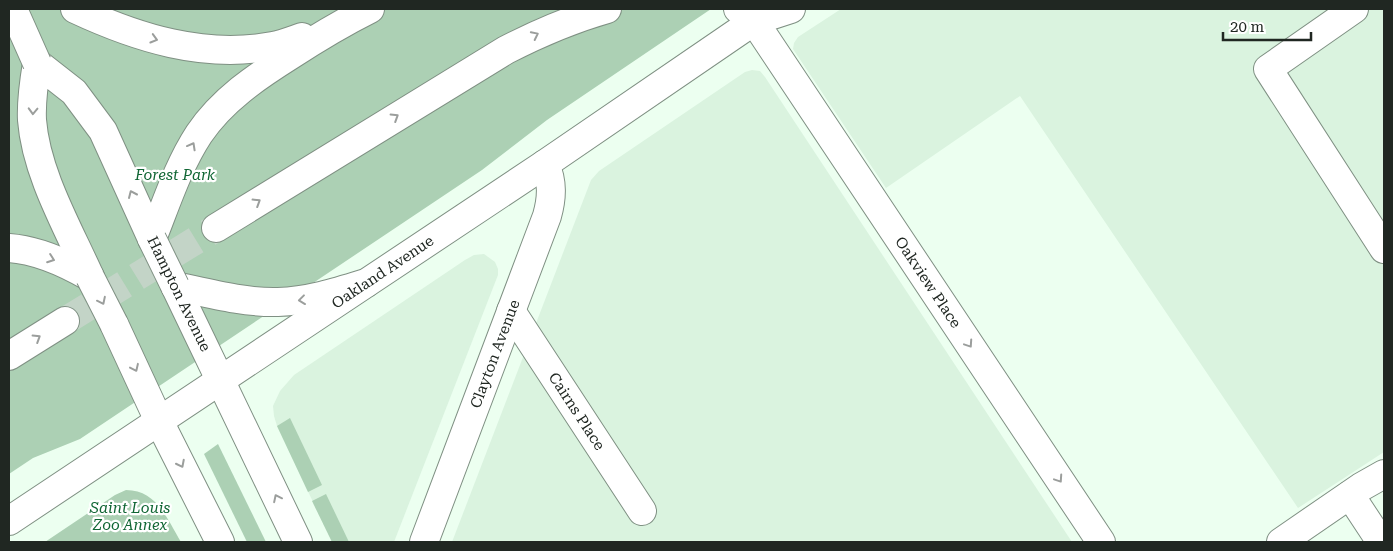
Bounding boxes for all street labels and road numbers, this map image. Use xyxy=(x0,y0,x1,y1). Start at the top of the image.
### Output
street label: Oakland Avenue xyxy=(328,232,437,313)
street label: Hampton Avenue xyxy=(143,233,215,355)
street label: Oakview Place xyxy=(891,233,965,331)
street label: Clayton Avenue xyxy=(466,297,524,411)
street label: Cairns Place xyxy=(545,369,609,454)

